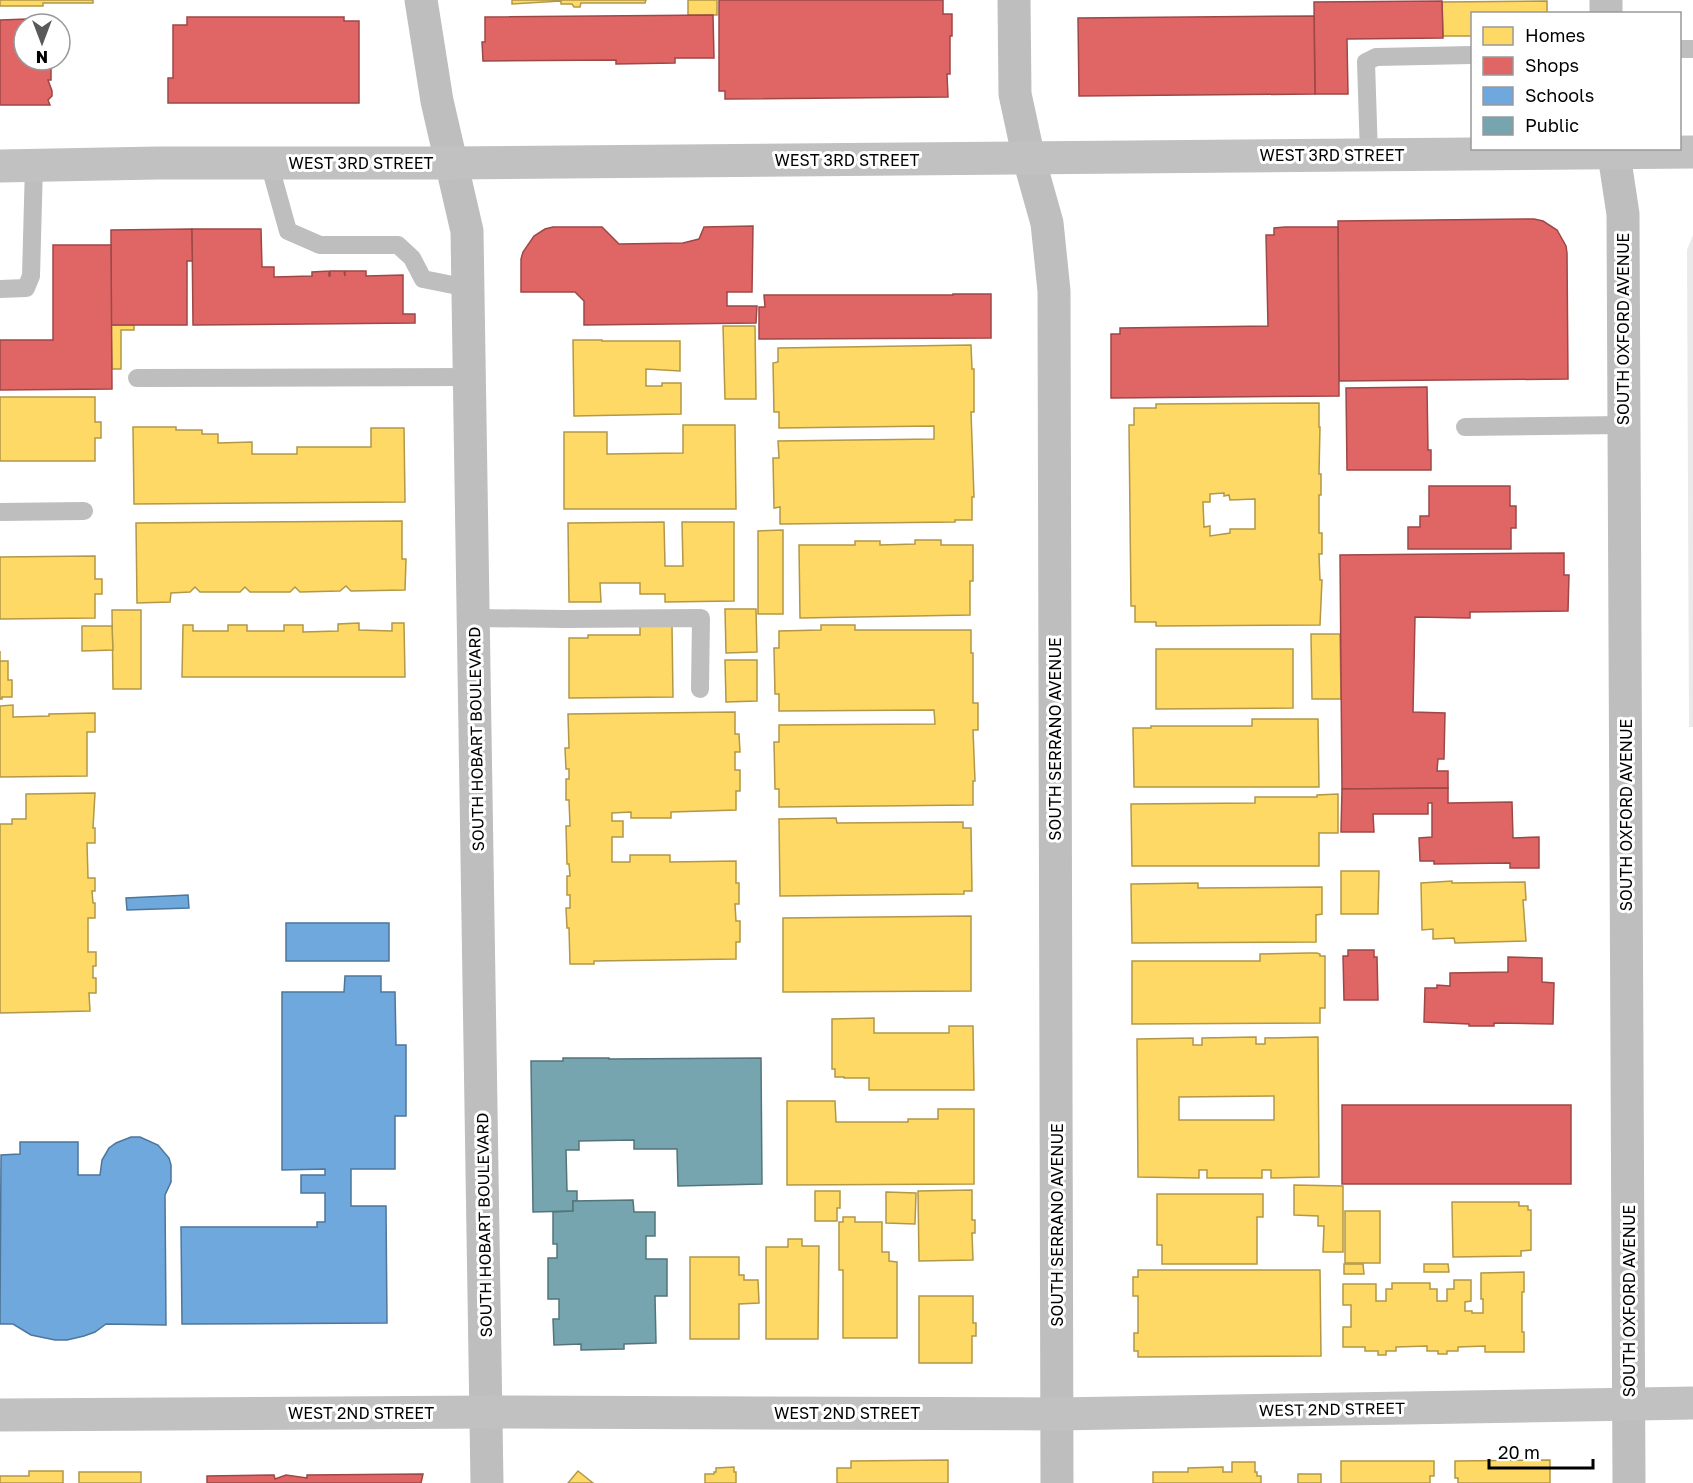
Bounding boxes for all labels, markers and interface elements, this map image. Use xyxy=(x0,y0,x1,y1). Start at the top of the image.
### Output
north arrow xyxy=(12,12,72,72)
legend xyxy=(1471,12,1681,150)
text: Homes xyxy=(1525,24,1585,46)
text: N xyxy=(36,47,48,67)
text: Shops xyxy=(1525,54,1579,76)
text: Schools xyxy=(1525,84,1594,106)
text: Public xyxy=(1525,114,1579,136)
street label: WEST 3RD STREET xyxy=(1259,145,1405,165)
street label: WEST 3RD STREET xyxy=(774,150,920,170)
street label: WEST 3RD STREET xyxy=(288,153,434,173)
street label: SOUTH OXFORD AVENUE xyxy=(1613,233,1633,425)
street label: SOUTH HOBART BOULEVARD xyxy=(464,626,488,852)
street label: SOUTH SERRANO AVENUE xyxy=(1045,637,1065,841)
street label: SOUTH OXFORD AVENUE xyxy=(1616,719,1636,911)
street label: SOUTH HOBART BOULEVARD xyxy=(472,1112,496,1338)
street label: SOUTH SERRANO AVENUE xyxy=(1047,1123,1067,1327)
street label: SOUTH OXFORD AVENUE xyxy=(1619,1205,1639,1397)
street label: WEST 2ND STREET xyxy=(1259,1398,1405,1420)
street label: WEST 2ND STREET xyxy=(288,1403,434,1423)
street label: WEST 2ND STREET xyxy=(774,1403,920,1423)
scale bar xyxy=(1489,1432,1592,1470)
text: 20 m xyxy=(1498,1441,1540,1463)

